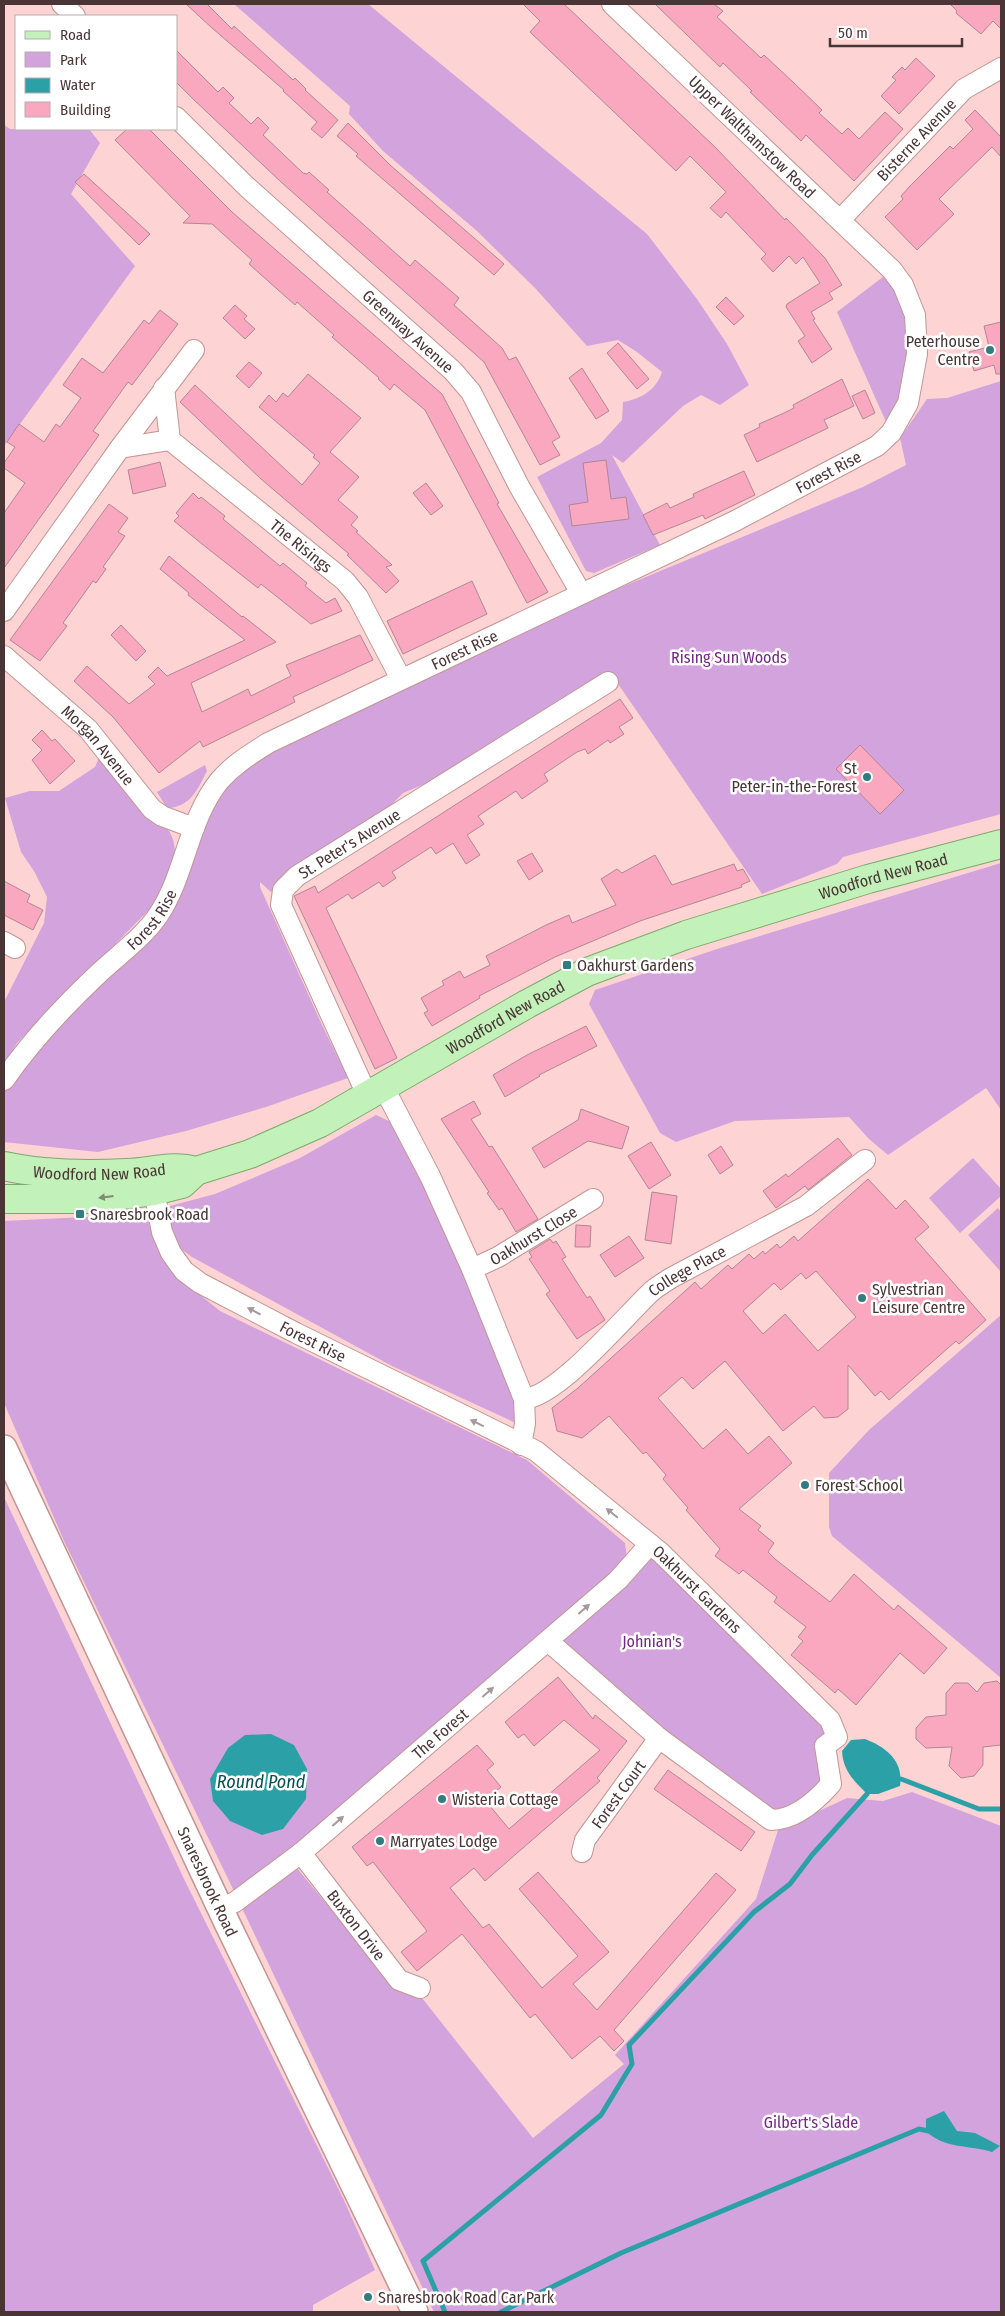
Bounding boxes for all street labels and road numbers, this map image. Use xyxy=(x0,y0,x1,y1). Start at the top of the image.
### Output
street label: Upper Walthamstow Road xyxy=(685,72,819,202)
street label: Bisterne Avenue xyxy=(873,94,960,185)
street label: Greenway Avenue xyxy=(359,286,458,377)
street label: Forest Rise xyxy=(792,447,864,497)
street label: The Risings xyxy=(267,515,336,576)
street label: Forest Rise xyxy=(428,626,501,673)
street label: Morgan Avenue xyxy=(58,701,139,789)
street label: St. Peter's Avenue xyxy=(295,804,404,882)
street label: Woodford New Road xyxy=(816,849,950,903)
street label: Forest Rise xyxy=(123,886,180,954)
street label: Woodford New Road xyxy=(443,976,568,1058)
street label: Woodford New Road xyxy=(32,1159,167,1184)
street label: Oakhurst Close xyxy=(487,1202,580,1269)
street label: College Place xyxy=(644,1241,729,1300)
street label: Forest Rise xyxy=(277,1317,349,1366)
street label: Oakhurst Gardens xyxy=(649,1541,746,1637)
street label: The Forest xyxy=(408,1704,472,1763)
street label: Forest Court xyxy=(587,1756,650,1832)
street label: Snaresbrook Road xyxy=(174,1824,242,1940)
street label: Buxton Drive xyxy=(324,1886,390,1964)

